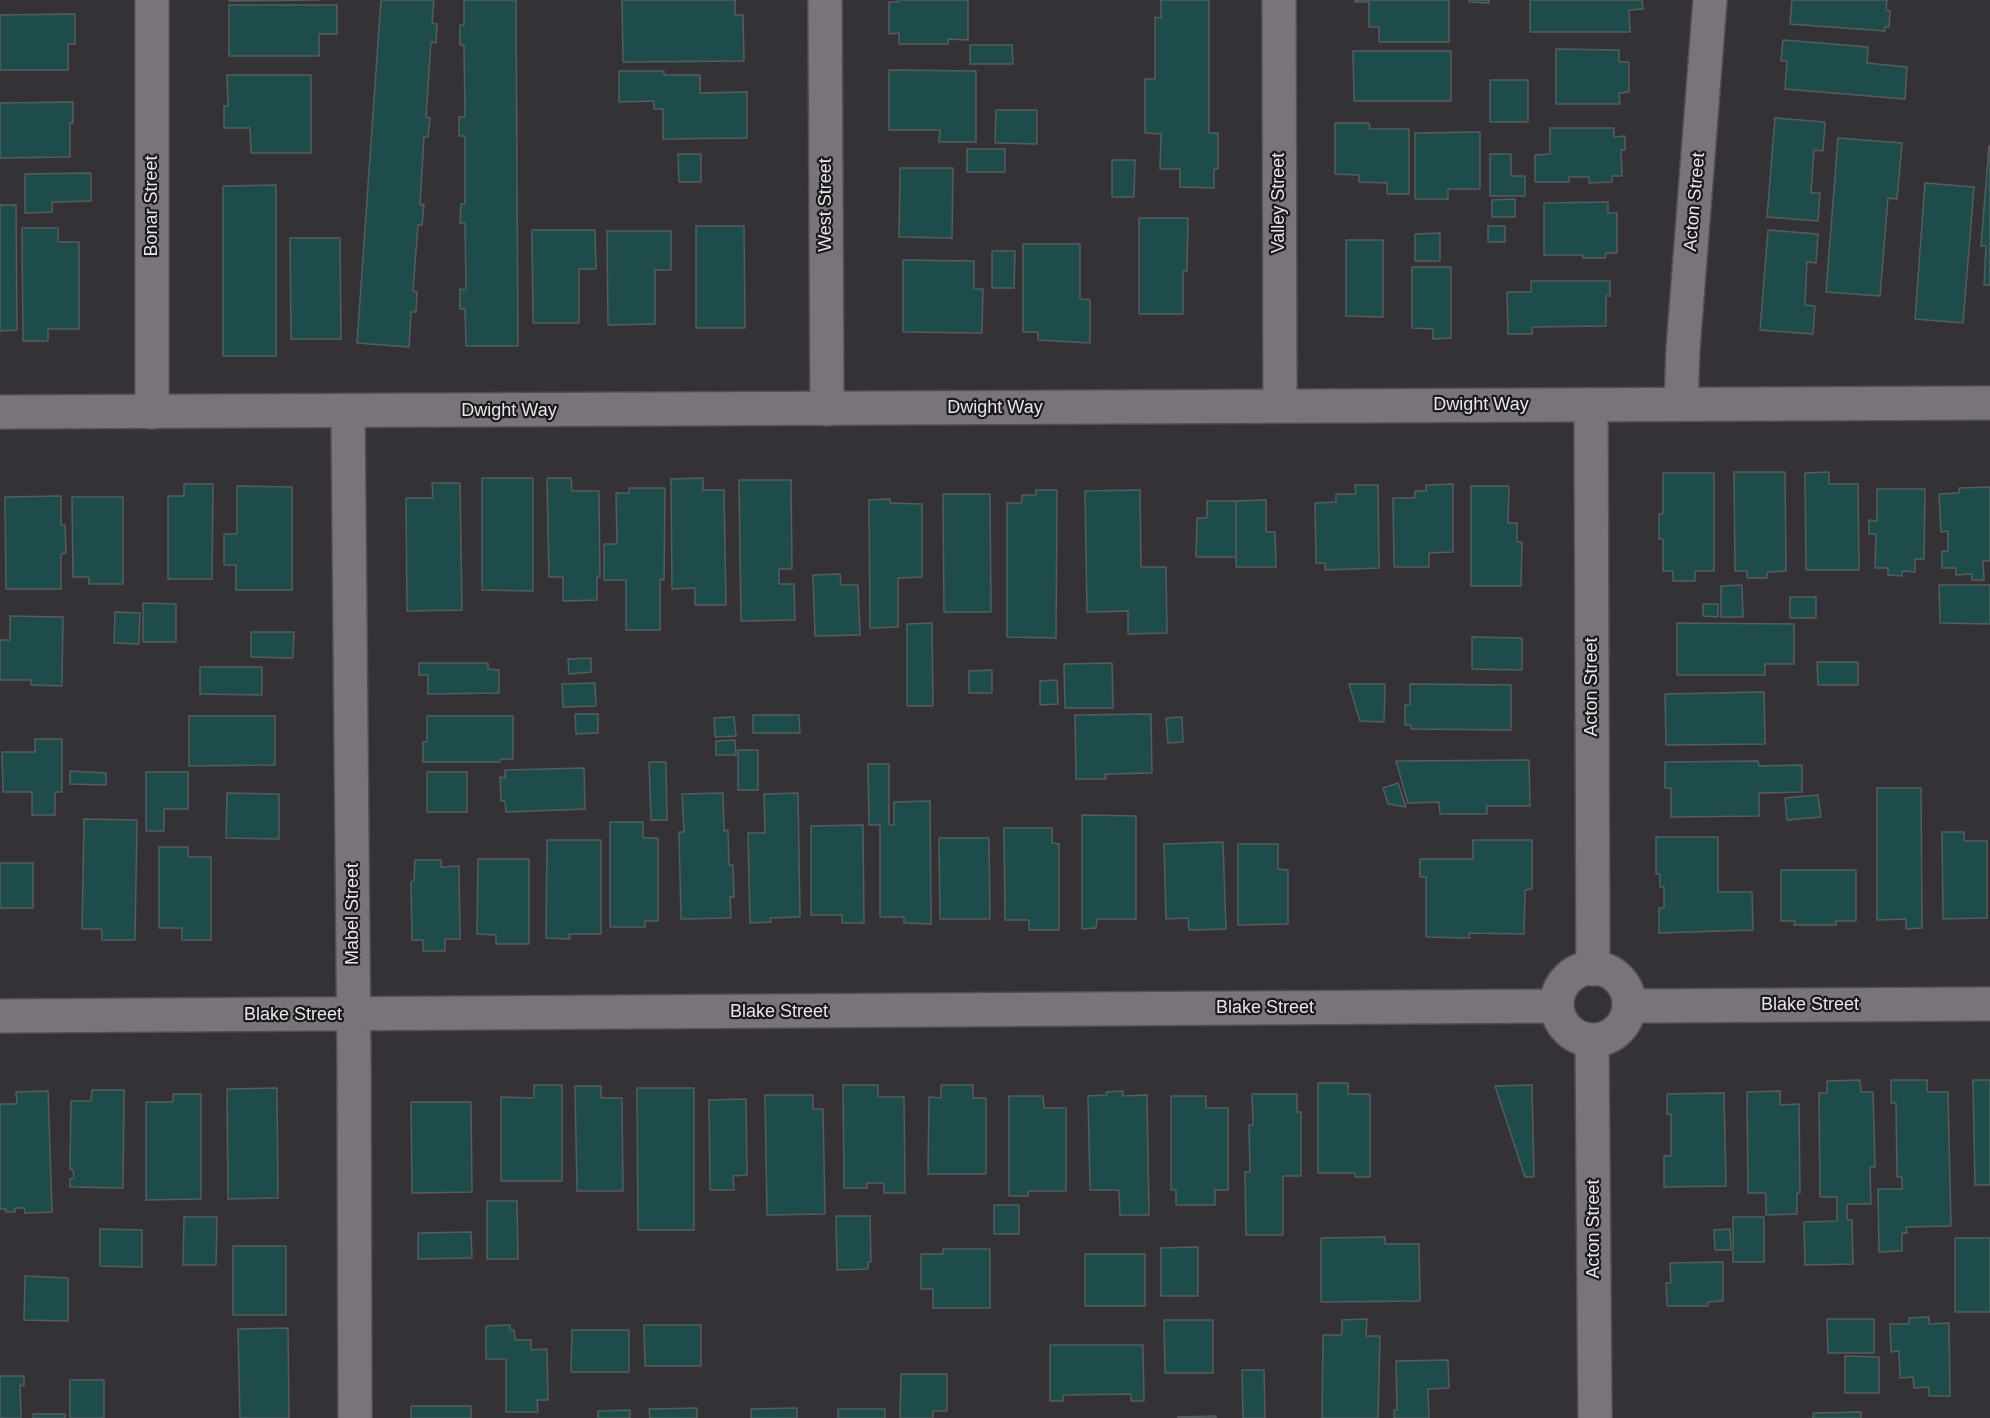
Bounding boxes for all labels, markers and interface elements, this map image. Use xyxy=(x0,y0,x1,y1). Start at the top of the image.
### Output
street label: Acton Street xyxy=(1680,152,1710,252)
street label: Valley Street xyxy=(1268,153,1290,253)
street label: Bonar Street xyxy=(141,155,163,257)
street label: West Street xyxy=(815,158,837,252)
street label: Dwight Way xyxy=(1433,394,1529,416)
street label: Dwight Way xyxy=(947,397,1043,419)
street label: Dwight Way xyxy=(461,400,557,422)
street label: Acton Street xyxy=(1581,637,1603,737)
street label: Mabel Street xyxy=(342,863,364,965)
street label: Blake Street xyxy=(1761,994,1859,1016)
street label: Blake Street xyxy=(1216,997,1314,1019)
street label: Blake Street xyxy=(730,1001,828,1023)
street label: Blake Street xyxy=(244,1004,342,1026)
street label: Acton Street xyxy=(1583,1179,1605,1279)

